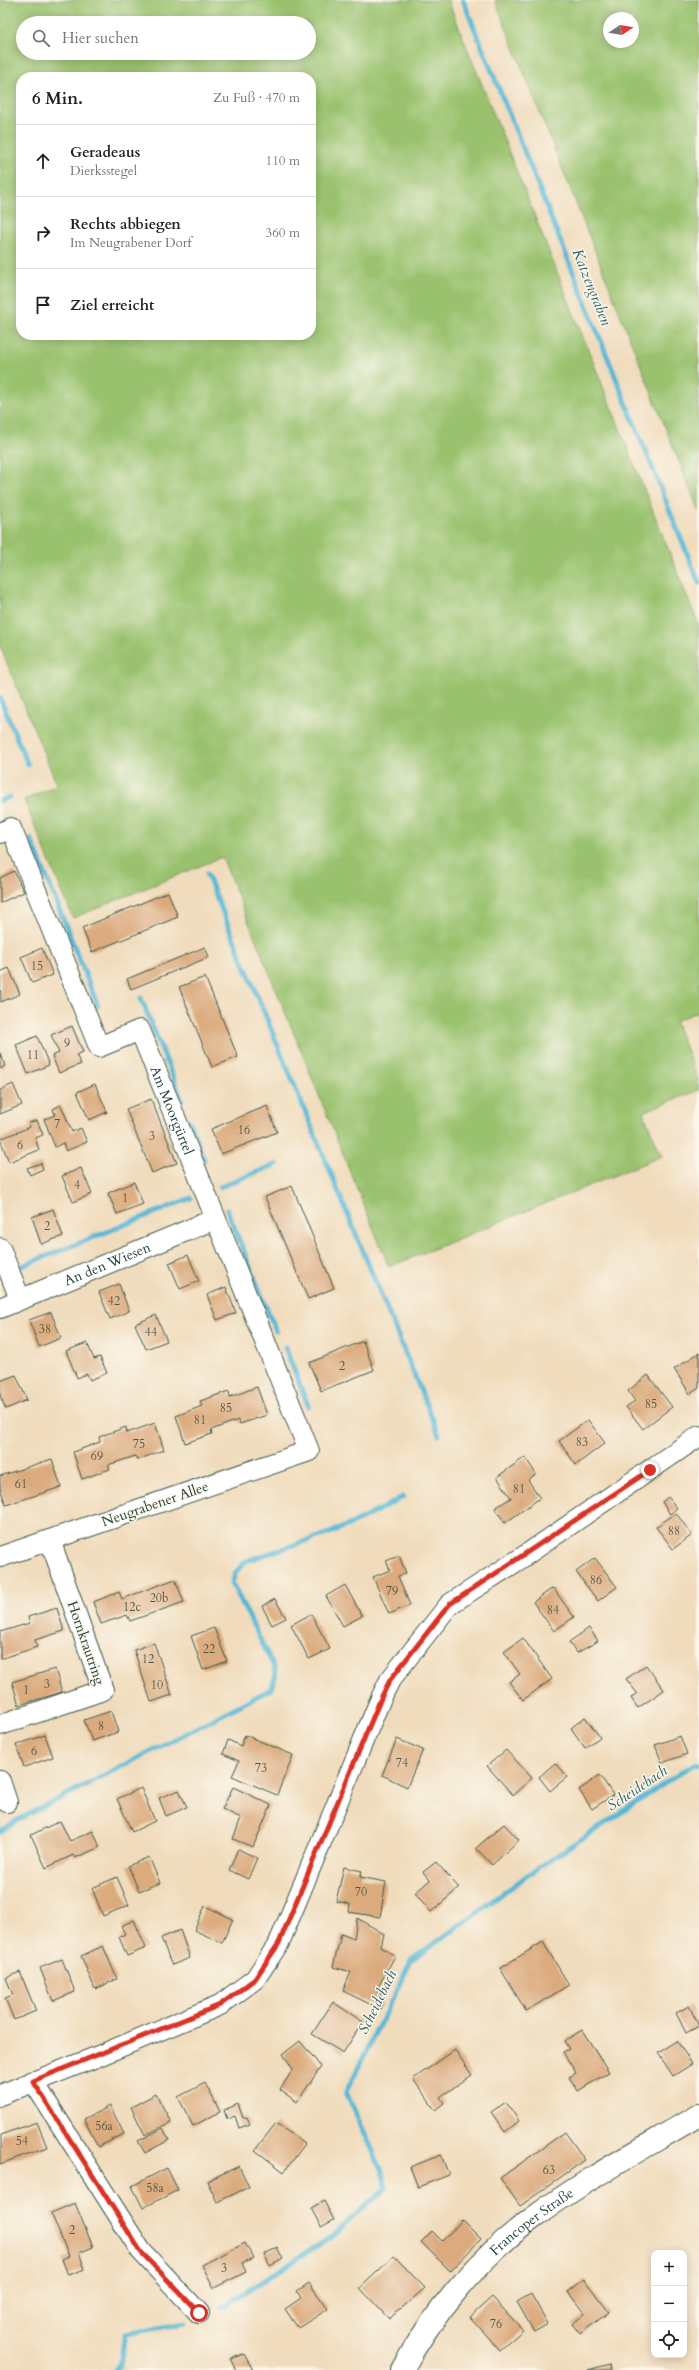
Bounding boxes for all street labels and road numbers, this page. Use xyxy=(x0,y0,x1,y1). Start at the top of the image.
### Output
street label: Am Moorgürtel xyxy=(146,1063,199,1158)
street label: An den Wiesen xyxy=(61,1237,153,1290)
street label: Neugrabener Allee xyxy=(99,1477,211,1531)
street label: Hornkrautring xyxy=(63,1598,109,1688)
street label: Francoper Straße xyxy=(485,2183,577,2259)

